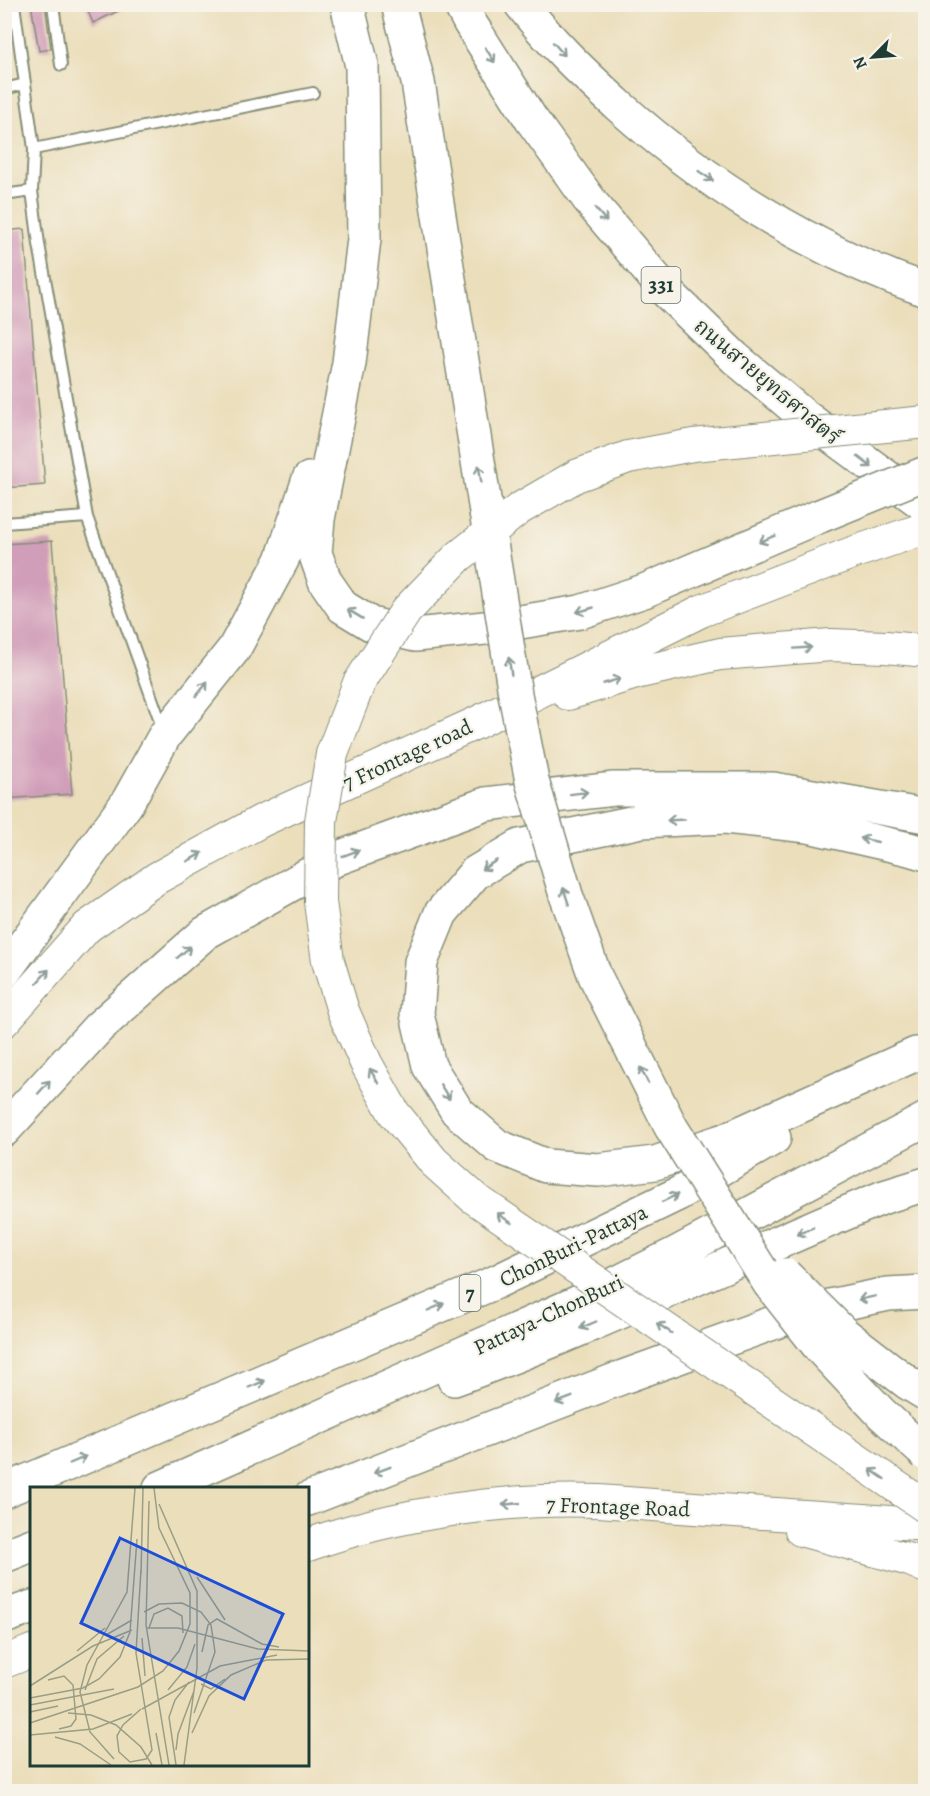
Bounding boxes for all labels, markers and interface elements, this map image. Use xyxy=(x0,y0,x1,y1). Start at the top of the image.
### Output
north arrow xyxy=(843,27,903,87)
one-way arrow xyxy=(552,41,566,56)
one-way arrow xyxy=(484,46,496,63)
text: N xyxy=(848,53,873,73)
one-way arrow xyxy=(697,171,714,183)
one-way arrow xyxy=(594,207,608,222)
road number: 331 xyxy=(642,267,680,303)
street label: ถนนสายยุทธศาสตร์ xyxy=(687,311,847,452)
one-way arrow xyxy=(857,456,873,468)
one-way arrow xyxy=(474,464,485,484)
one-way arrow xyxy=(758,533,776,545)
one-way arrow xyxy=(576,605,595,616)
one-way arrow xyxy=(347,607,364,619)
one-way arrow xyxy=(793,642,813,653)
one-way arrow xyxy=(505,657,516,677)
one-way arrow xyxy=(602,675,621,686)
one-way arrow xyxy=(195,682,208,698)
street label: 7 Frontage road xyxy=(338,712,477,798)
one-way arrow xyxy=(568,787,588,798)
one-way arrow xyxy=(666,814,686,825)
one-way arrow xyxy=(860,834,879,845)
one-way arrow xyxy=(341,847,360,858)
one-way arrow xyxy=(186,851,203,863)
one-way arrow xyxy=(481,859,498,871)
one-way arrow xyxy=(560,887,571,906)
one-way arrow xyxy=(176,945,191,959)
one-way arrow xyxy=(36,969,50,984)
one-way arrow xyxy=(638,1066,649,1084)
one-way arrow xyxy=(367,1068,379,1085)
one-way arrow xyxy=(37,1080,51,1095)
one-way arrow xyxy=(439,1083,451,1100)
one-way arrow xyxy=(661,1192,678,1204)
street label: ChonBuri-Pattaya xyxy=(494,1197,653,1295)
one-way arrow xyxy=(496,1212,512,1224)
one-way arrow xyxy=(797,1226,815,1237)
street label: Pattaya-ChonBuri xyxy=(469,1267,628,1363)
road number: 7 xyxy=(460,1275,480,1311)
one-way arrow xyxy=(858,1293,878,1304)
one-way arrow xyxy=(427,1301,445,1312)
one-way arrow xyxy=(579,1320,598,1331)
one-way arrow xyxy=(656,1322,673,1335)
one-way arrow xyxy=(247,1378,266,1389)
one-way arrow xyxy=(555,1395,573,1406)
one-way arrow xyxy=(68,1454,86,1465)
one-way arrow xyxy=(373,1466,392,1477)
one-way arrow xyxy=(870,1468,886,1480)
inset map xyxy=(30,1487,309,1766)
street label: 7 Frontage Road xyxy=(545,1489,691,1525)
one-way arrow xyxy=(501,1499,521,1510)

